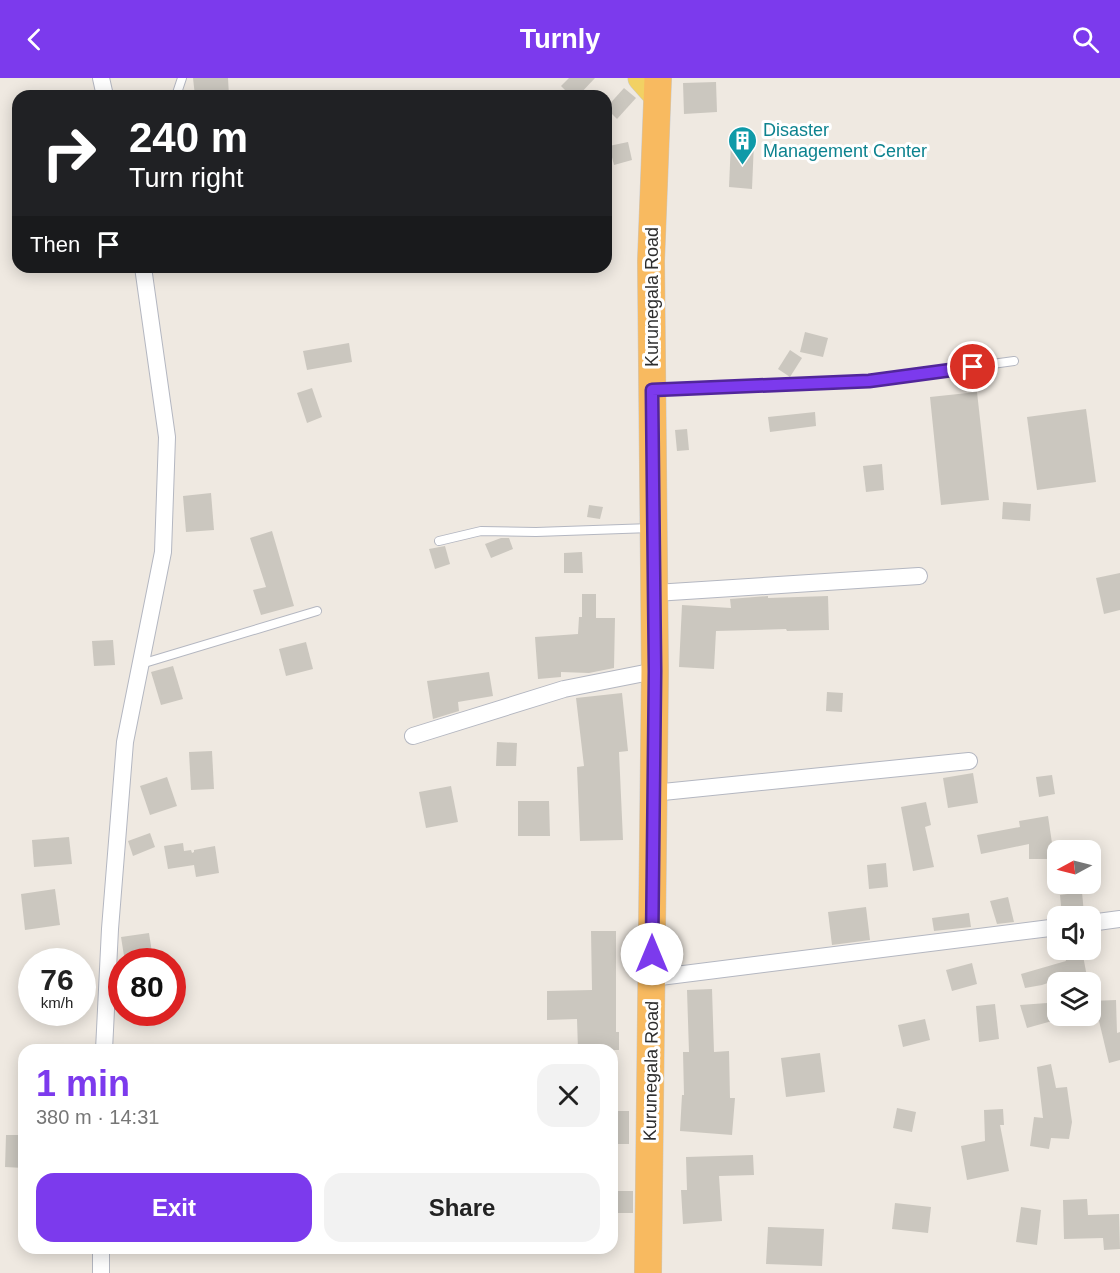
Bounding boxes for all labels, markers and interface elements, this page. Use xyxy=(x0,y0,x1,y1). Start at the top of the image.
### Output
icon: back xyxy=(18,23,51,56)
icon: search xyxy=(1069,23,1102,56)
text: Turnly xyxy=(520,24,600,54)
icon: right xyxy=(30,114,108,192)
text: 240 m xyxy=(129,114,248,161)
place label: Disaster Management Center xyxy=(763,120,927,161)
building icon: Disaster Management Center xyxy=(726,124,758,166)
text: Turn right xyxy=(129,163,244,193)
street label: Kurunegala Road xyxy=(642,227,662,367)
icon: arrive xyxy=(92,228,125,261)
text: Then xyxy=(30,232,80,257)
pin xyxy=(947,341,998,392)
icon: arrive xyxy=(956,350,989,383)
north arrow xyxy=(1047,840,1101,894)
map controls xyxy=(1047,840,1101,1026)
button: sound xyxy=(1047,906,1101,960)
position arrow xyxy=(620,922,684,986)
speed limit sign: 80 xyxy=(108,948,186,1026)
text: 76 xyxy=(40,963,74,996)
button: layers xyxy=(1047,972,1101,1026)
text: km/h xyxy=(41,994,73,1011)
street label: Kurunegala Road xyxy=(640,1001,662,1141)
text: 1 min xyxy=(36,1063,130,1104)
button: close xyxy=(537,1064,600,1127)
text: 380 m · 14:31 xyxy=(36,1106,159,1128)
button: Exit xyxy=(36,1173,312,1242)
button: Share xyxy=(324,1173,600,1242)

